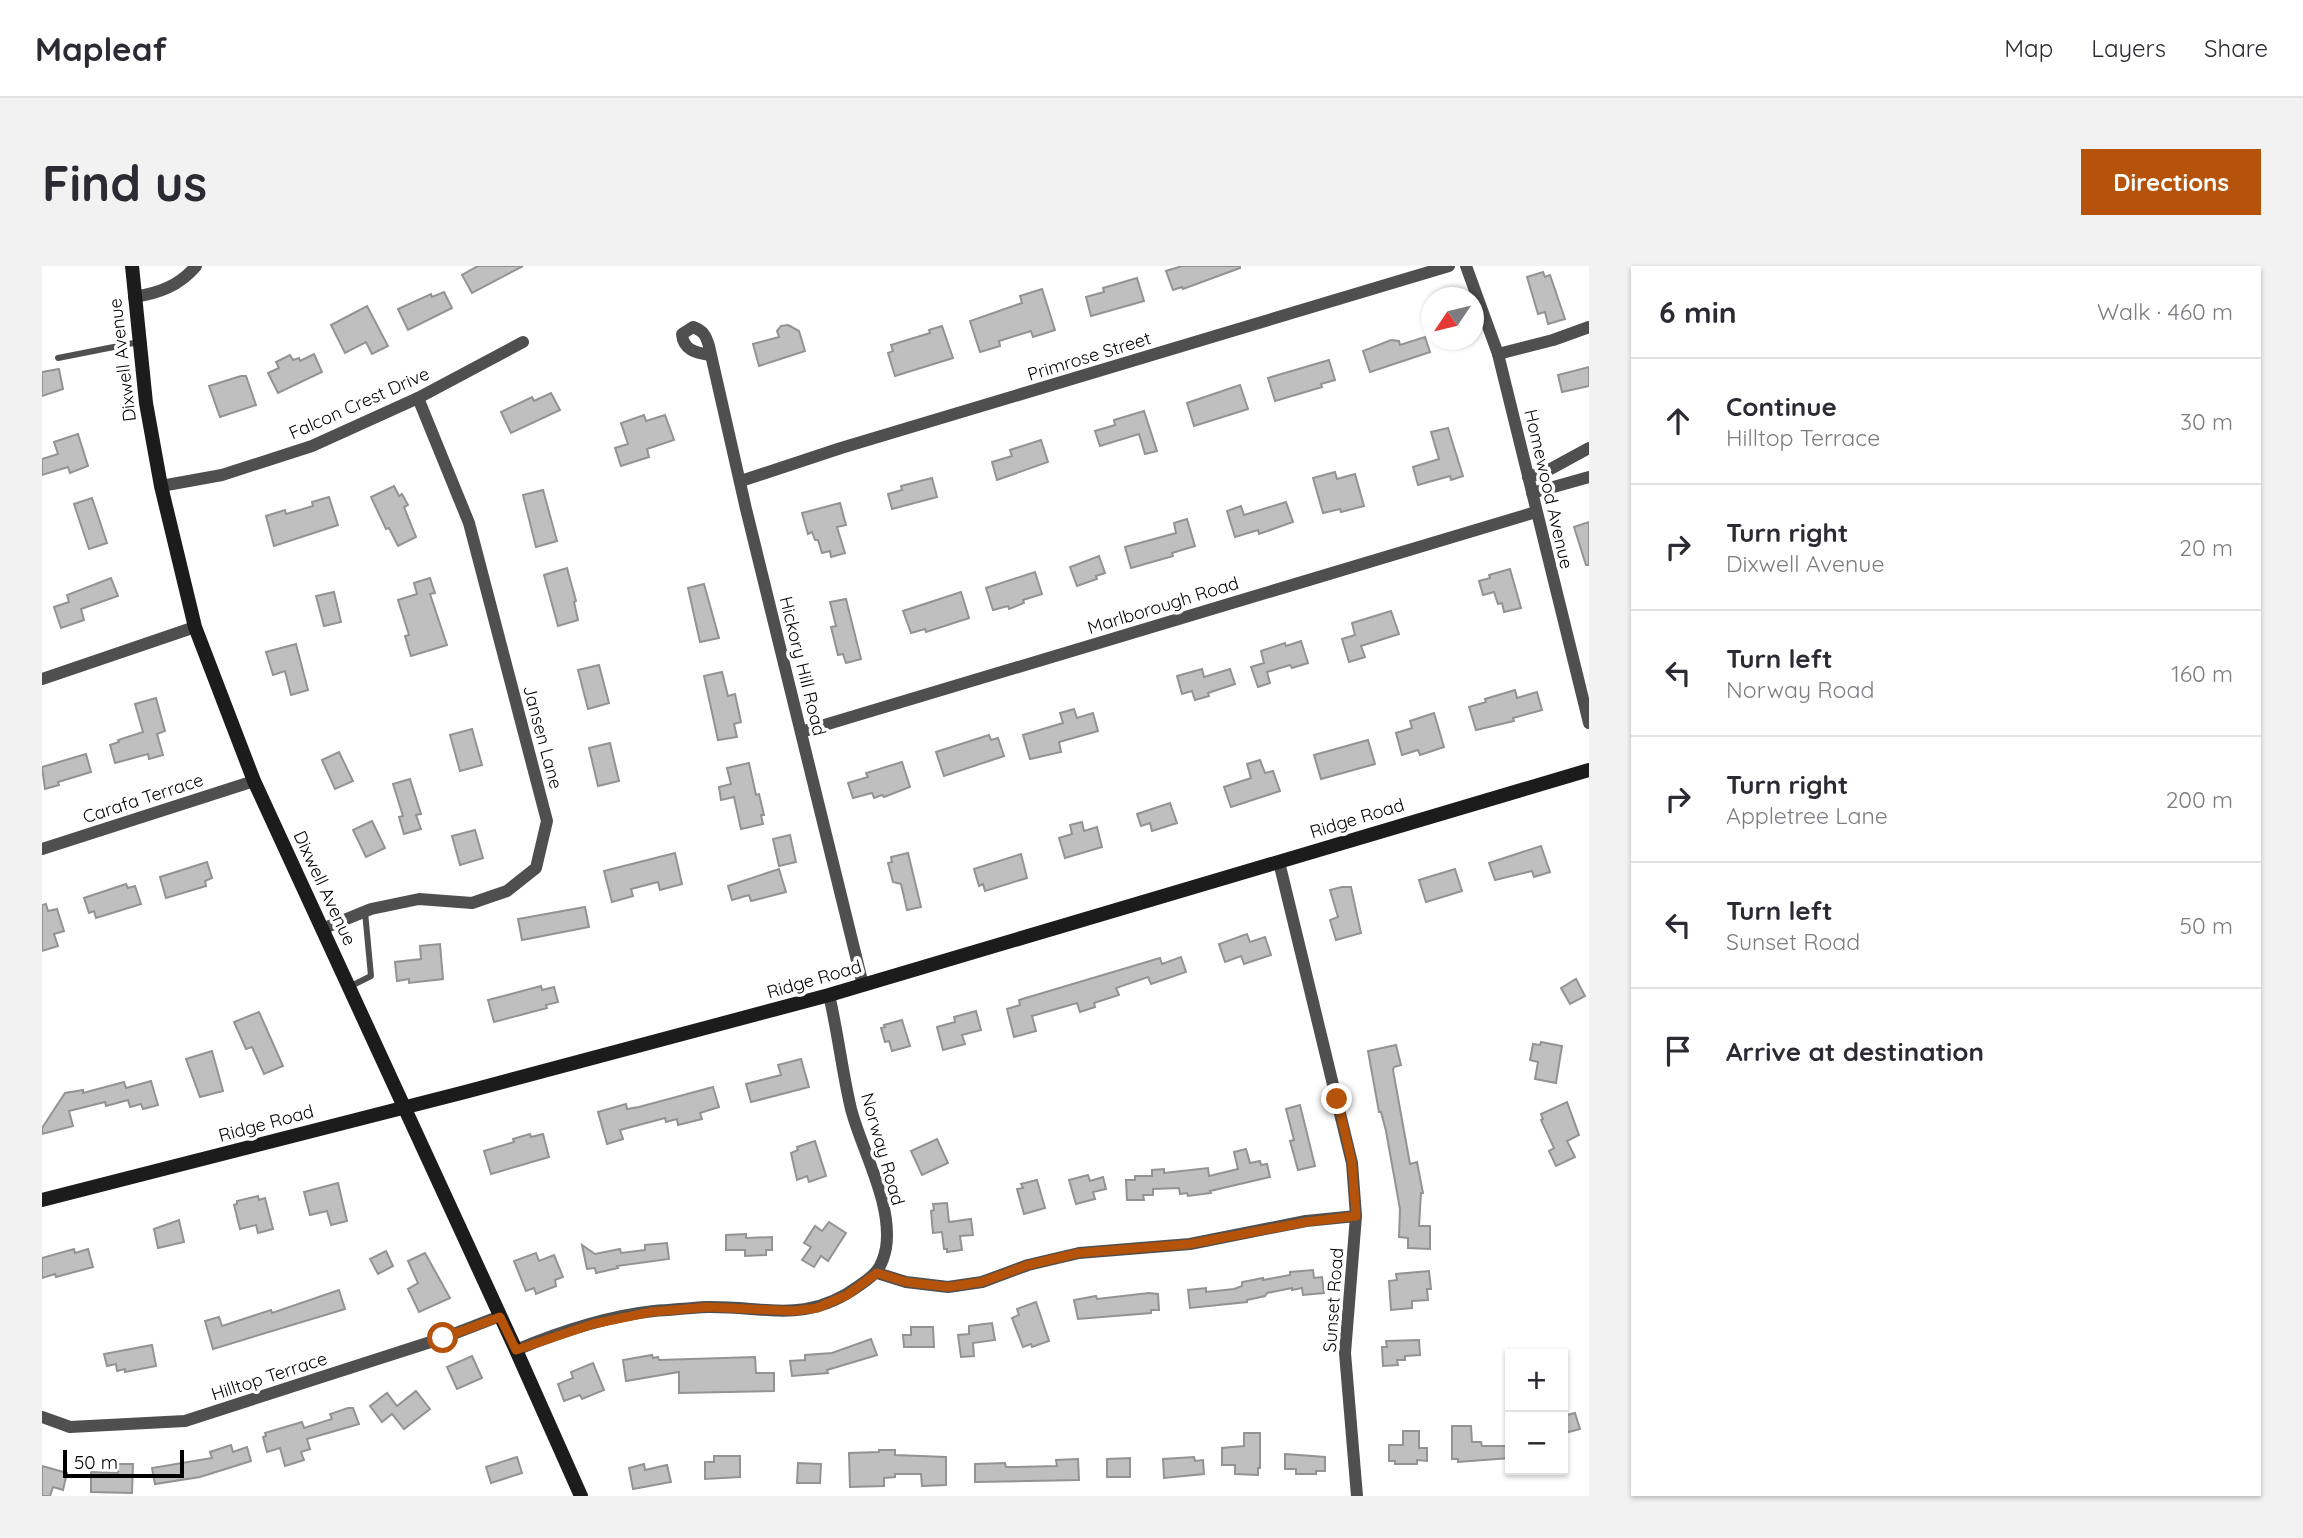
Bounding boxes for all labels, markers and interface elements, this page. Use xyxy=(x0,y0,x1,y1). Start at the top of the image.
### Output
text: Mapleaf xyxy=(35,28,167,69)
text: Map xyxy=(2004,33,2053,63)
text: Layers xyxy=(2091,33,2166,63)
text: Share xyxy=(2204,33,2268,63)
button: Directions xyxy=(2081,149,2261,215)
text: Find us xyxy=(42,152,207,213)
north arrow xyxy=(1421,287,1484,350)
text: 6 min xyxy=(1659,293,1737,331)
street label: Dixwell Avenue xyxy=(103,297,141,423)
text: Walk · 460 m xyxy=(2097,297,2233,326)
street label: Primrose Street xyxy=(1024,326,1154,386)
street label: Falcon Crest Drive xyxy=(285,362,433,444)
text: Continue xyxy=(1726,390,1837,423)
icon: ahead xyxy=(1659,402,1697,440)
street label: Homewood Avenue xyxy=(1519,407,1579,571)
text: 30 m xyxy=(2180,407,2233,436)
text: Hilltop Terrace xyxy=(1726,423,1880,452)
text: Turn right xyxy=(1726,516,1848,549)
icon: right xyxy=(1659,528,1697,566)
text: 20 m xyxy=(2179,533,2233,562)
text: Dixwell Avenue xyxy=(1726,549,1884,578)
street label: Marlborough Road xyxy=(1085,571,1241,639)
street label: Hickory Hill Road xyxy=(775,594,831,738)
text: Turn left xyxy=(1726,642,1833,675)
icon: left xyxy=(1659,654,1697,692)
text: 160 m xyxy=(2171,659,2233,688)
text: Norway Road xyxy=(1726,675,1874,704)
street label: Jansen Lane xyxy=(518,683,568,791)
street label: Carafa Terrace xyxy=(80,768,206,828)
text: Turn right xyxy=(1726,768,1848,801)
icon: right xyxy=(1659,780,1697,818)
text: 200 m xyxy=(2166,785,2233,814)
street label: Ridge Road xyxy=(1307,793,1407,843)
text: Appletree Lane xyxy=(1726,801,1888,830)
street label: Dixwell Avenue xyxy=(288,827,362,949)
text: Turn left xyxy=(1726,894,1833,927)
icon: left xyxy=(1659,906,1697,944)
text: 50 m xyxy=(2180,911,2233,940)
text: Sunset Road xyxy=(1726,927,1860,956)
street label: Ridge Road xyxy=(764,955,864,1003)
icon: arrive xyxy=(1659,1032,1697,1070)
text: Arrive at destination xyxy=(1726,1035,1984,1068)
route end xyxy=(1321,1083,1352,1114)
street label: Norway Road xyxy=(856,1090,910,1208)
street label: Ridge Road xyxy=(216,1099,316,1147)
street label: Sunset Road xyxy=(1318,1247,1348,1353)
route start xyxy=(427,1322,458,1353)
street label: Hilltop Terrace xyxy=(208,1346,330,1406)
map controls xyxy=(1505,1349,1568,1475)
button: + xyxy=(1505,1349,1568,1412)
button: − xyxy=(1505,1412,1568,1475)
scale bar xyxy=(63,1447,184,1479)
text: 50 m xyxy=(74,1450,118,1474)

